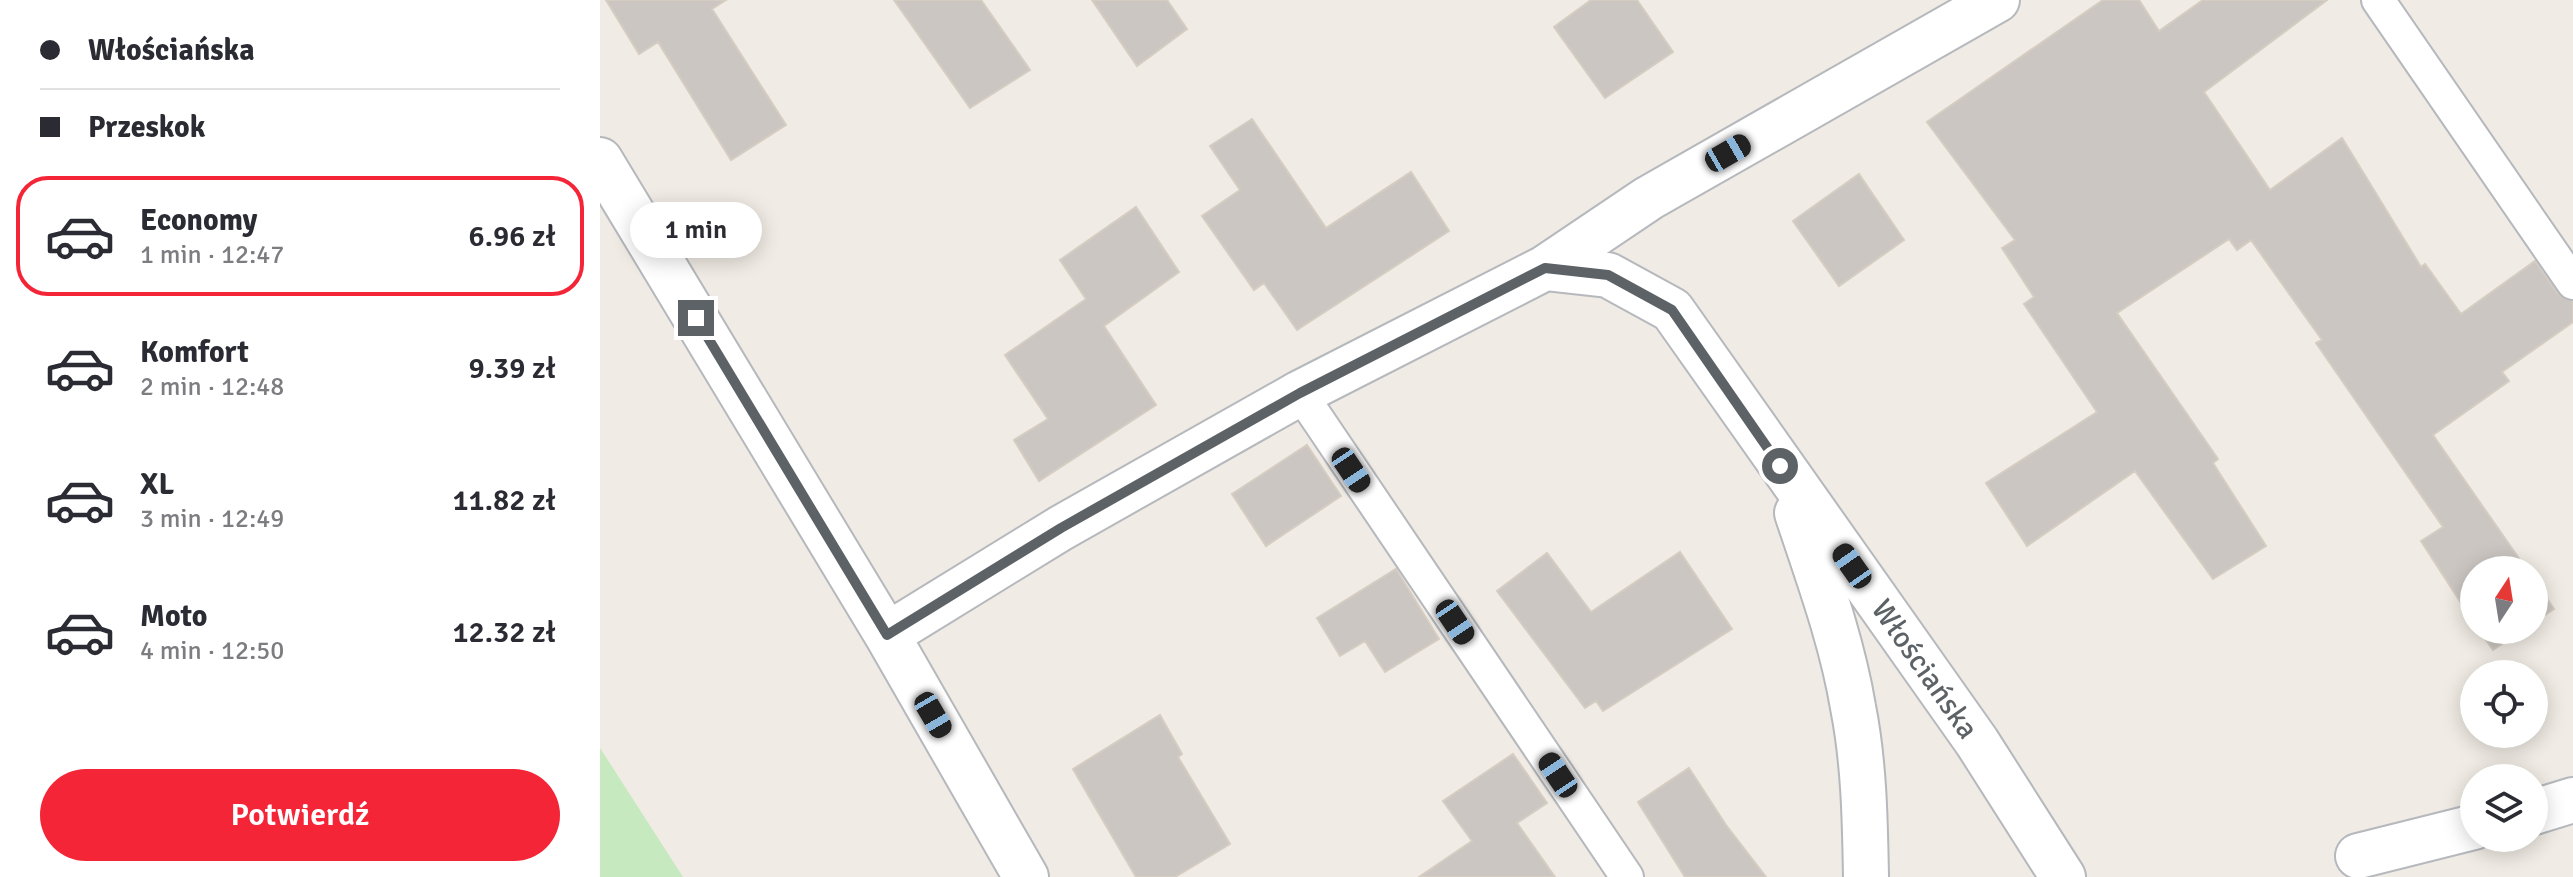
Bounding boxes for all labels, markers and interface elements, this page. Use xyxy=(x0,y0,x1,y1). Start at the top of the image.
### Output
text: Włościańska xyxy=(88,32,255,69)
text: Przeskok xyxy=(88,109,205,146)
car xyxy=(1701,131,1755,175)
icon: car xyxy=(44,200,116,272)
text: Economy xyxy=(140,202,257,239)
callout: 1 min xyxy=(630,202,762,258)
text: 1 min xyxy=(665,214,727,246)
text: 6.96 zł xyxy=(469,218,556,255)
text: 1 min · 12:47 xyxy=(140,239,284,271)
route end xyxy=(678,300,714,336)
icon: car xyxy=(44,332,116,404)
text: Komfort xyxy=(140,334,249,371)
text: 9.39 zł xyxy=(469,350,556,387)
text: 2 min · 12:48 xyxy=(140,371,284,403)
car xyxy=(1328,443,1374,497)
route start xyxy=(1762,448,1798,484)
icon: car xyxy=(44,464,116,536)
text: XL xyxy=(140,466,174,503)
text: 11.82 zł xyxy=(452,482,556,519)
text: 3 min · 12:49 xyxy=(140,503,284,535)
car xyxy=(1828,539,1876,593)
north arrow xyxy=(2460,556,2548,644)
map controls xyxy=(2460,556,2548,852)
street label: Włościańska xyxy=(1863,592,1986,746)
car xyxy=(1432,595,1478,649)
icon: car xyxy=(44,596,116,668)
text: Moto xyxy=(140,598,207,635)
text: 12.32 zł xyxy=(452,614,556,651)
text: 4 min · 12:50 xyxy=(140,635,284,667)
button: locate xyxy=(2460,660,2548,748)
car xyxy=(911,688,955,742)
car xyxy=(1535,748,1581,802)
button: layers xyxy=(2460,764,2548,852)
button: Potwierdź xyxy=(40,769,560,861)

